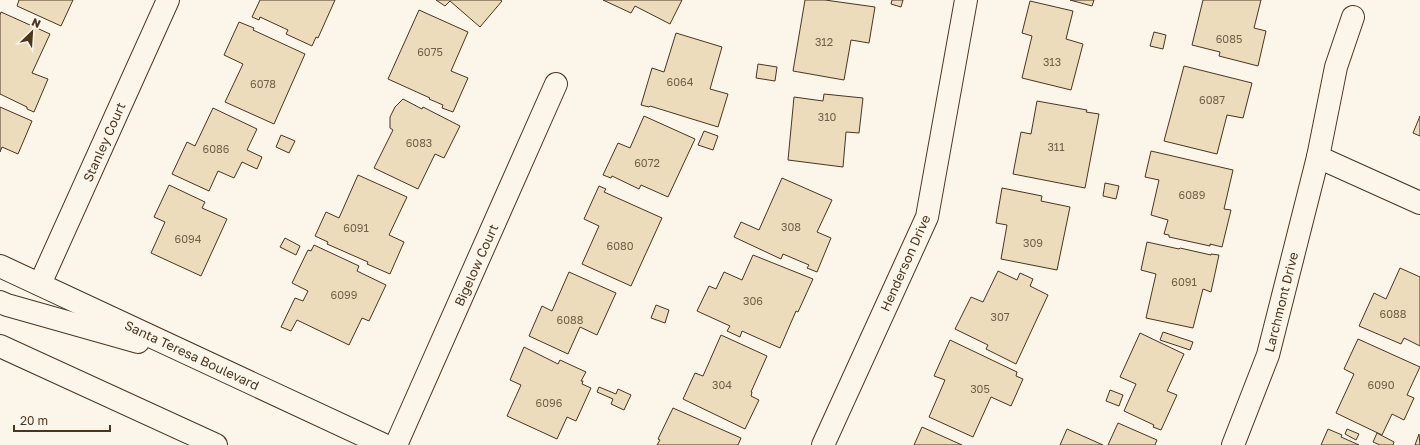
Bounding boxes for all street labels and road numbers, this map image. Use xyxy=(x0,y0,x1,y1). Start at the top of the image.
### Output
street label: Stanley Court xyxy=(79,100,129,184)
street label: Henderson Drive xyxy=(877,212,933,314)
street label: Bigelow Court xyxy=(451,221,501,309)
street label: Larchmont Drive xyxy=(1261,250,1301,354)
street label: Santa Teresa Boulevard xyxy=(122,317,262,393)

